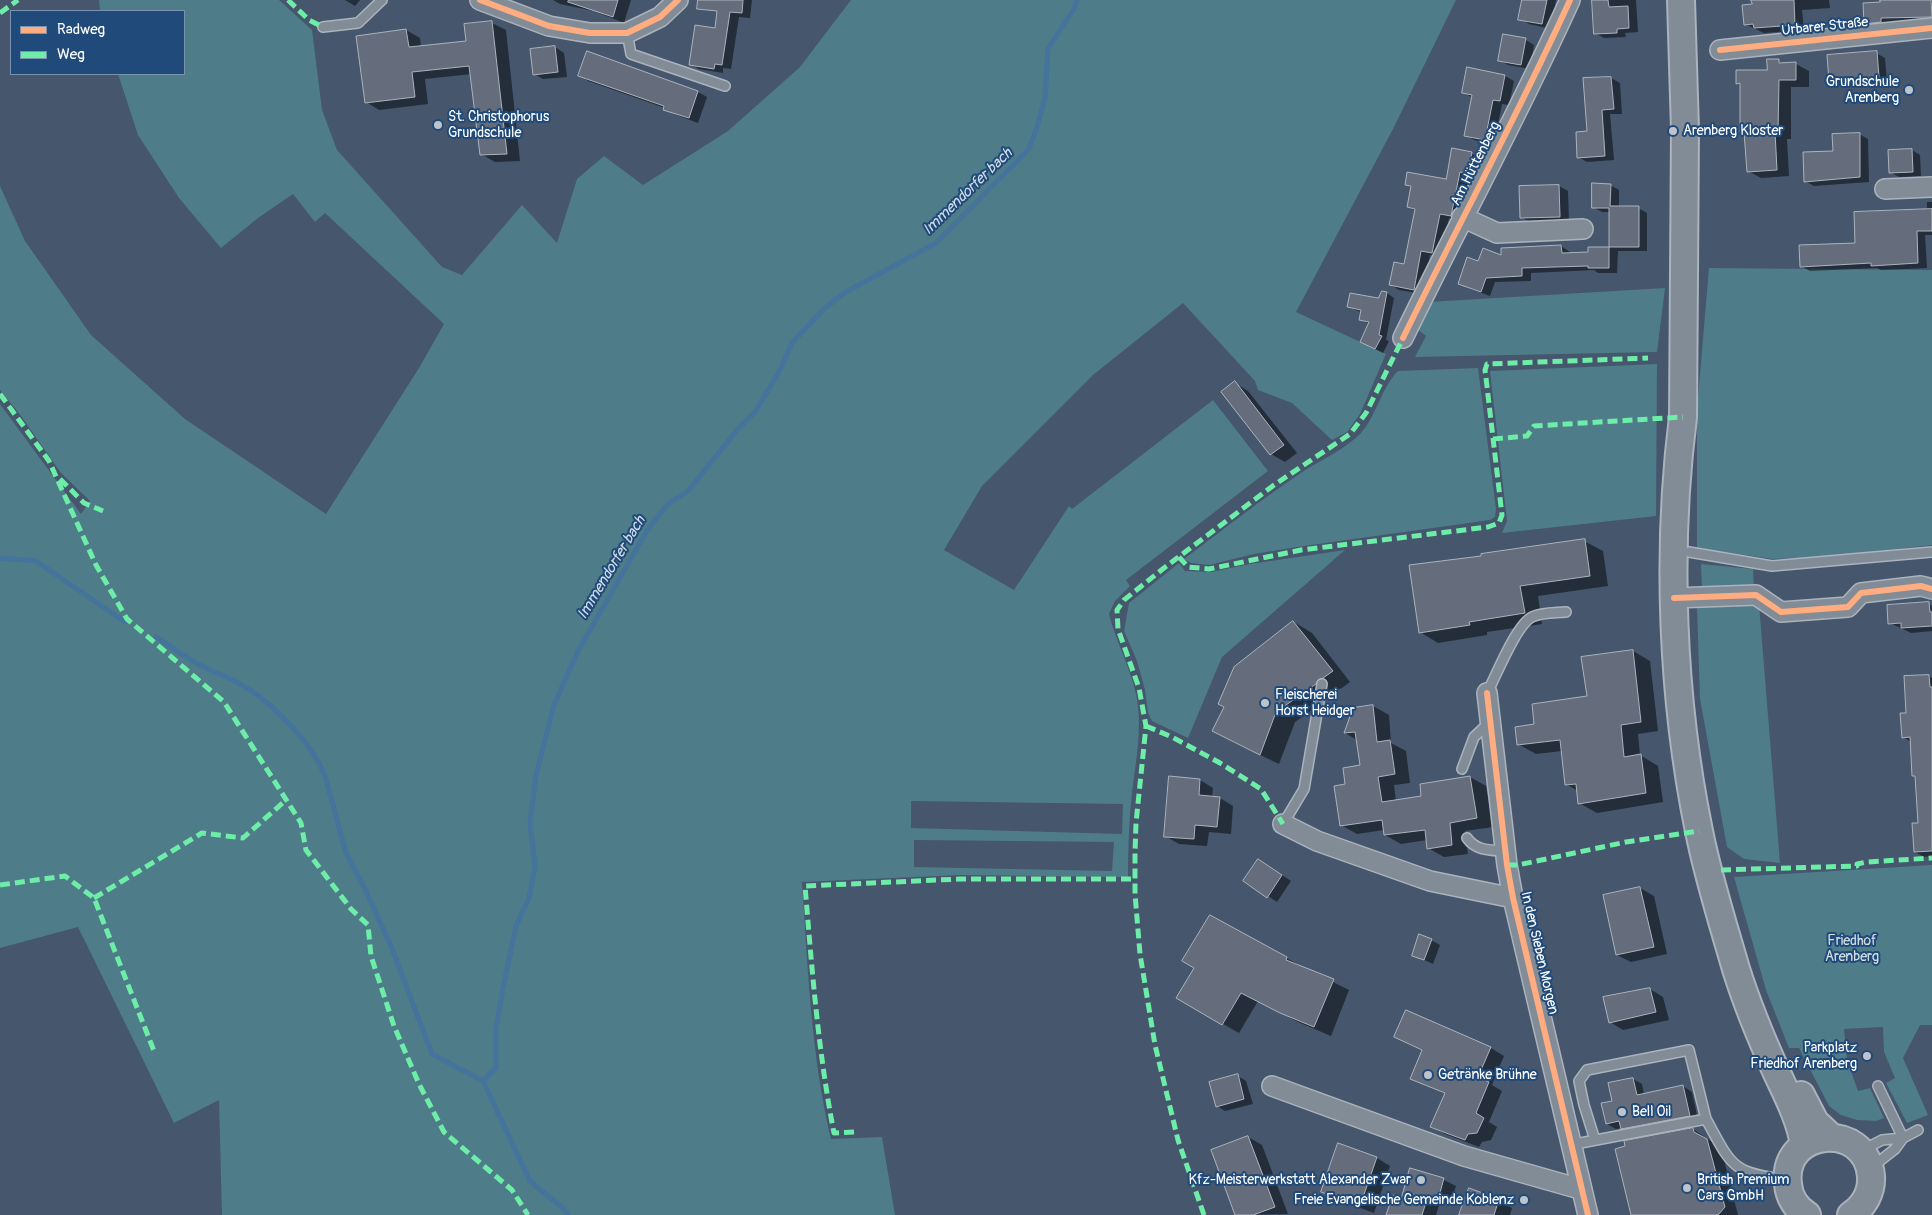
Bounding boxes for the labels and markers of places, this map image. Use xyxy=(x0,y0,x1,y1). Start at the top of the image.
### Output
place label: Grundschule Arenberg xyxy=(1826,74,1899,106)
marker: Grundschule Arenberg xyxy=(1903,84,1915,96)
place label: St. Christophorus Grundschule xyxy=(448,109,549,142)
marker: St. Christophorus Grundschule xyxy=(432,119,444,131)
place label: Arenberg Kloster xyxy=(1683,123,1783,139)
marker: Arenberg Kloster xyxy=(1667,125,1679,137)
place label: Fleischerei Horst Heidger xyxy=(1275,687,1355,720)
marker: Fleischerei Horst Heidger xyxy=(1259,697,1271,709)
place label: Parkplatz Friedhof Arenberg xyxy=(1750,1040,1857,1072)
marker: Parkplatz Friedhof Arenberg xyxy=(1861,1050,1873,1062)
place label: Getränke Brühne xyxy=(1438,1067,1537,1083)
marker: Getränke Brühne xyxy=(1422,1069,1434,1081)
place label: Bell Oil xyxy=(1632,1104,1671,1120)
marker: Bell Oil xyxy=(1616,1106,1628,1118)
place label: Kfz-Meisterwerkstatt Alexander Zwar xyxy=(1188,1172,1411,1188)
place label: British Premium Cars GmbH xyxy=(1697,1172,1789,1204)
marker: Kfz-Meisterwerkstatt Alexander Zwar xyxy=(1415,1174,1427,1186)
marker: British Premium Cars GmbH xyxy=(1681,1182,1693,1194)
place label: Freie Evangelische Gemeinde Koblenz xyxy=(1294,1192,1514,1208)
marker: Freie Evangelische Gemeinde Koblenz xyxy=(1518,1194,1530,1206)

